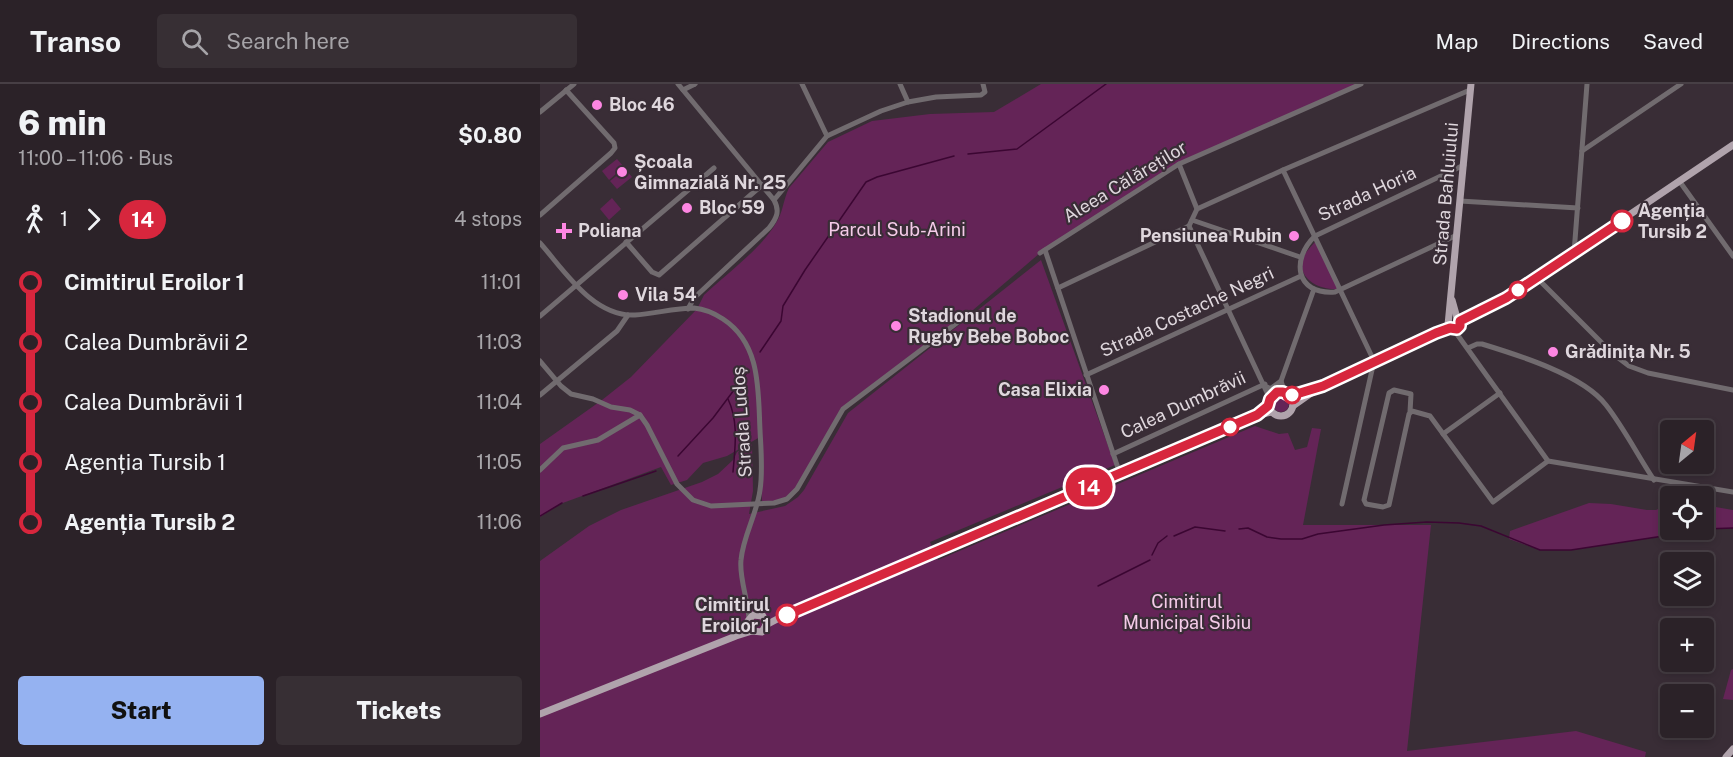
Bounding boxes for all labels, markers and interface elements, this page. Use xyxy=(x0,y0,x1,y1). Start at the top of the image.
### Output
search box xyxy=(157,14,577,68)
text: Transo xyxy=(30,25,121,58)
icon: search xyxy=(178,25,211,58)
text: Search here xyxy=(226,28,350,54)
text: Map xyxy=(1436,29,1478,54)
text: Directions xyxy=(1511,29,1610,54)
text: Saved xyxy=(1643,29,1703,54)
place label: Bloc 46 xyxy=(609,94,675,115)
marker: Bloc 46 xyxy=(590,98,604,112)
text: 6 min xyxy=(18,104,107,142)
street label: Strada Bahluiului xyxy=(1429,121,1462,266)
text: $0.80 xyxy=(458,122,522,148)
street label: Aleea Călăreților xyxy=(1059,136,1190,227)
text: 11:00 – 11:06 · Bus xyxy=(18,146,173,170)
place label: Școala Gimnazială Nr. 25 xyxy=(634,151,786,193)
street label: Strada Horia xyxy=(1314,162,1419,225)
marker: Școala Gimnazială Nr. 25 xyxy=(615,165,629,179)
place label: Bloc 59 xyxy=(699,197,765,218)
place label: Agenția Tursib 2 xyxy=(1638,200,1707,242)
marker: Bloc 59 xyxy=(680,201,694,215)
icon: walk xyxy=(18,203,51,236)
icon: forward xyxy=(77,203,110,236)
text: 1 xyxy=(60,207,68,231)
text: 14 xyxy=(131,207,154,232)
text: 4 stops xyxy=(454,207,522,231)
marker: Agenția Tursib 2 xyxy=(1611,210,1633,232)
park label: Parcul Sub-Arini xyxy=(828,219,966,240)
place label: Poliana xyxy=(578,220,641,241)
marker: Poliana xyxy=(555,222,573,240)
place label: Pensiunea Rubin xyxy=(1140,225,1282,246)
marker: Pensiunea Rubin xyxy=(1287,229,1301,243)
street label: Strada Costache Negri xyxy=(1096,262,1277,361)
text: Cimitirul Eroilor 1 xyxy=(64,269,245,295)
text: 11:01 xyxy=(481,270,522,294)
unlabelled marker xyxy=(1509,281,1527,299)
place label: Vila 54 xyxy=(635,284,697,305)
marker: Vila 54 xyxy=(616,288,630,302)
place label: Stadionul de Rugby Bebe Boboc xyxy=(908,305,1069,347)
marker: Stadionul de Rugby Bebe Boboc xyxy=(889,319,903,333)
text: Calea Dumbrăvii 2 xyxy=(64,329,248,355)
text: 11:03 xyxy=(477,330,522,354)
place label: Grădinița Nr. 5 xyxy=(1565,341,1691,362)
marker: Grădinița Nr. 5 xyxy=(1546,345,1560,359)
street label: Strada Ludoș xyxy=(727,366,756,478)
street label: Calea Dumbrăvii xyxy=(1117,366,1249,443)
place label: Casa Elixia xyxy=(998,379,1092,400)
marker: Casa Elixia xyxy=(1097,383,1111,397)
unlabelled marker xyxy=(1283,386,1301,404)
text: Calea Dumbrăvii 1 xyxy=(64,389,244,415)
text: 11:04 xyxy=(476,390,522,414)
unlabelled marker xyxy=(1221,418,1239,436)
north arrow xyxy=(1660,420,1714,474)
map controls xyxy=(1660,420,1714,738)
text: Agenția Tursib 1 xyxy=(64,449,226,475)
text: 11:05 xyxy=(476,450,522,474)
line badge: 14 xyxy=(1062,468,1116,506)
text: 14 xyxy=(1078,475,1100,500)
button: locate xyxy=(1660,486,1714,540)
text: Agenția Tursib 2 xyxy=(64,509,235,535)
text: 11:06 xyxy=(477,510,522,534)
button: layers xyxy=(1660,552,1714,606)
park label: Cimitirul Municipal Sibiu xyxy=(1123,591,1251,633)
place label: Cimitirul Eroilor 1 xyxy=(695,594,770,636)
marker: Cimitirul Eroilor 1 xyxy=(776,604,798,626)
button: + xyxy=(1660,618,1714,672)
button: Start xyxy=(18,676,264,745)
button: Tickets xyxy=(276,676,522,745)
button: − xyxy=(1660,684,1714,738)

